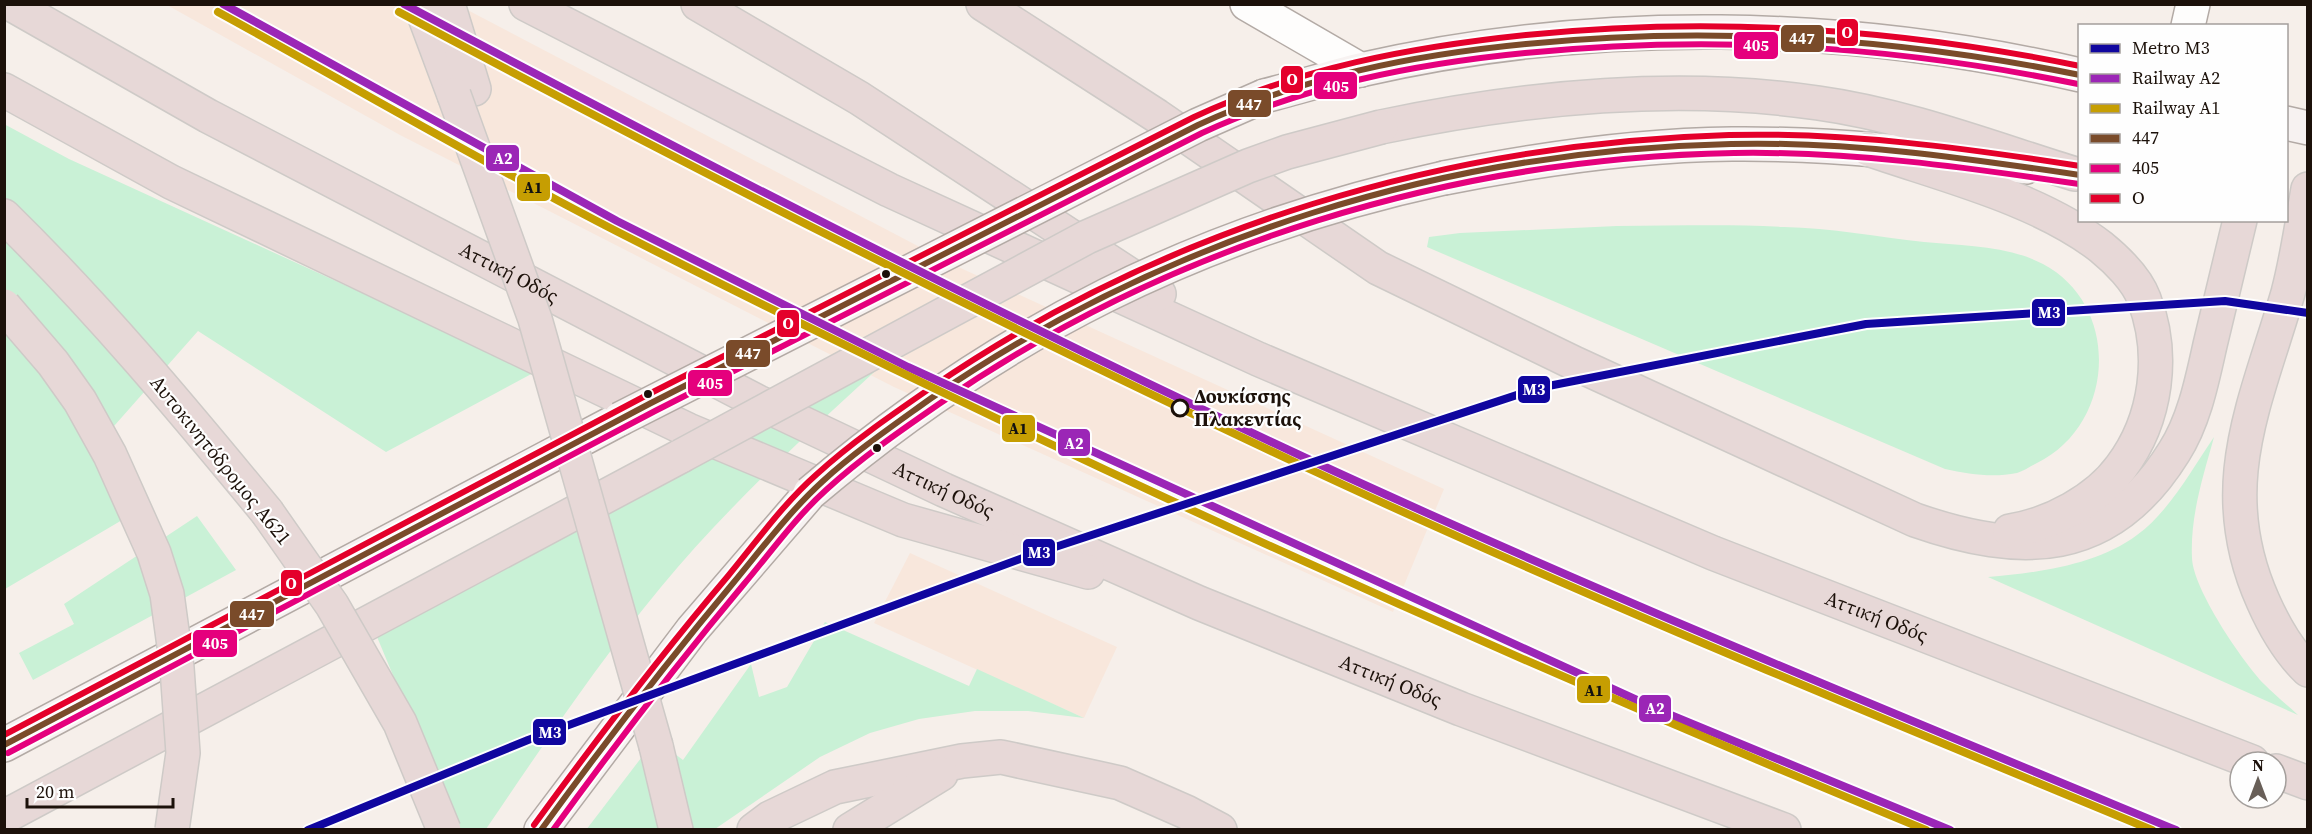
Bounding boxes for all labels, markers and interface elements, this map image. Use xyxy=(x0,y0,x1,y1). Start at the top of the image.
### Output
line badge: Ο xyxy=(1836,18,1859,47)
text: Ο xyxy=(1841,21,1853,43)
line badge: 447 xyxy=(1780,24,1825,53)
legend xyxy=(2078,24,2288,222)
text: 447 xyxy=(1789,27,1815,49)
line badge: 405 xyxy=(1733,31,1779,60)
text: 405 xyxy=(1743,34,1769,56)
text: Metro Μ3 xyxy=(2132,35,2210,60)
line badge: Ο xyxy=(1280,65,1304,94)
text: Railway A2 xyxy=(2132,65,2220,90)
text: Ο xyxy=(1286,68,1298,90)
line badge: 405 xyxy=(1313,71,1358,100)
text: 405 xyxy=(1323,75,1349,97)
line badge: 447 xyxy=(1227,89,1272,118)
text: 447 xyxy=(1236,93,1262,115)
text: Railway A1 xyxy=(2132,95,2220,120)
text: 447 xyxy=(2132,125,2159,150)
line badge: A2 xyxy=(485,144,520,172)
text: A2 xyxy=(493,147,513,169)
text: 405 xyxy=(2132,155,2159,180)
line badge: A1 xyxy=(516,173,551,202)
text: A1 xyxy=(523,176,543,198)
text: Ο xyxy=(2132,185,2145,210)
street label: Αττική Οδός xyxy=(455,235,563,310)
unlabelled marker xyxy=(880,268,892,280)
line badge: Μ3 xyxy=(2031,298,2066,327)
text: Μ3 xyxy=(2037,301,2061,323)
line badge: Ο xyxy=(776,309,800,338)
text: Ο xyxy=(782,312,794,334)
line badge: 447 xyxy=(725,339,771,368)
text: 447 xyxy=(735,342,761,364)
street label: Αυτοκινητόδρομος Α621 xyxy=(144,369,298,551)
line badge: 405 xyxy=(687,369,733,397)
text: 405 xyxy=(697,372,723,394)
line badge: Μ3 xyxy=(1517,375,1551,404)
text: Μ3 xyxy=(1522,378,1546,400)
place label: Δουκίσσης Πλακεντίας xyxy=(1194,382,1301,433)
unlabelled marker xyxy=(642,388,654,400)
marker: Δουκίσσης Πλακεντίας xyxy=(1171,399,1189,417)
line badge: A1 xyxy=(1001,414,1036,443)
text: A1 xyxy=(1008,417,1028,439)
line badge: A2 xyxy=(1057,428,1091,457)
text: A2 xyxy=(1064,432,1084,454)
unlabelled marker xyxy=(871,442,883,454)
street label: Αττική Οδός xyxy=(889,454,999,525)
line badge: Μ3 xyxy=(1022,538,1056,567)
text: Μ3 xyxy=(1027,541,1051,563)
line badge: Ο xyxy=(280,569,303,597)
text: Ο xyxy=(285,572,297,594)
street label: Αττική Οδός xyxy=(1821,584,1932,649)
line badge: 447 xyxy=(229,600,275,628)
text: 447 xyxy=(239,603,265,625)
line badge: 405 xyxy=(192,629,238,658)
text: 405 xyxy=(202,632,228,654)
street label: Αττική Οδός xyxy=(1335,647,1446,714)
line badge: A1 xyxy=(1576,675,1611,704)
text: A1 xyxy=(1584,679,1604,701)
line badge: A2 xyxy=(1638,694,1672,723)
text: A2 xyxy=(1645,697,1665,719)
line badge: Μ3 xyxy=(532,718,567,746)
text: Μ3 xyxy=(538,721,562,743)
north arrow xyxy=(2228,750,2288,810)
text: N xyxy=(2252,754,2264,776)
scale bar xyxy=(27,771,172,809)
text: 20 m xyxy=(36,779,74,804)

